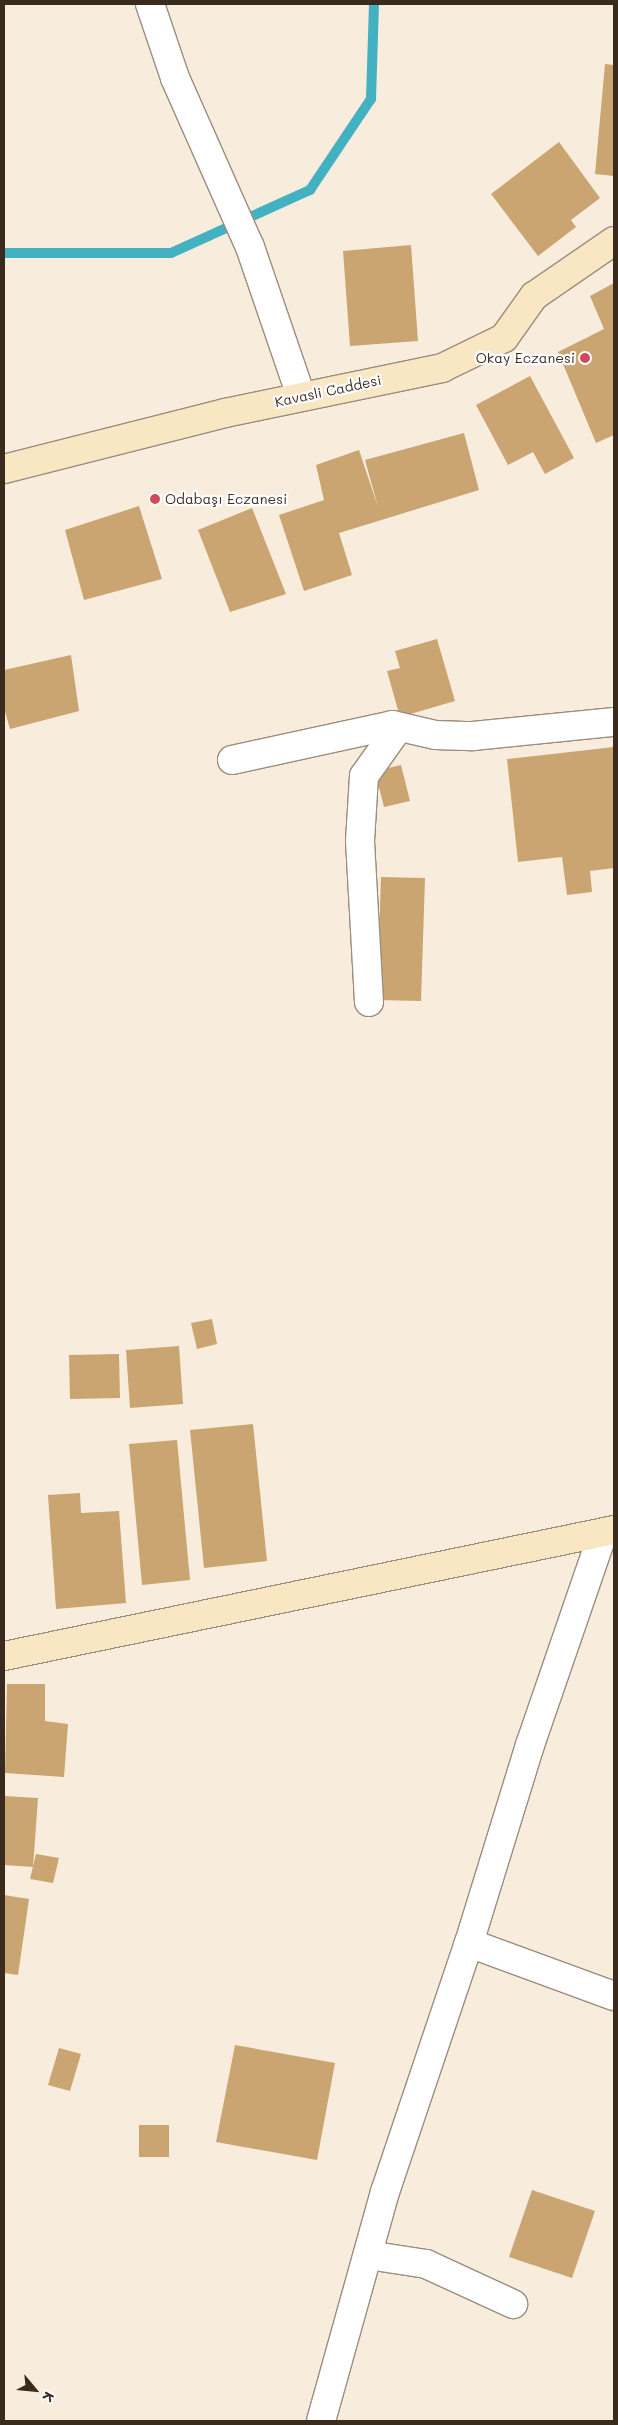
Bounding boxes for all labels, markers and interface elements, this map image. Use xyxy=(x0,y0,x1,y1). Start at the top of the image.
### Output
place label: Okay Eczanesi xyxy=(476,350,575,366)
marker: Okay Eczanesi xyxy=(579,352,591,364)
street label: Kavasli Caddesi xyxy=(273,371,383,411)
place label: Odabaşı Eczanesi xyxy=(165,491,287,507)
marker: Odabaşı Eczanesi xyxy=(149,493,161,505)
north arrow xyxy=(10,2365,60,2415)
text: K xyxy=(38,2389,59,2406)

